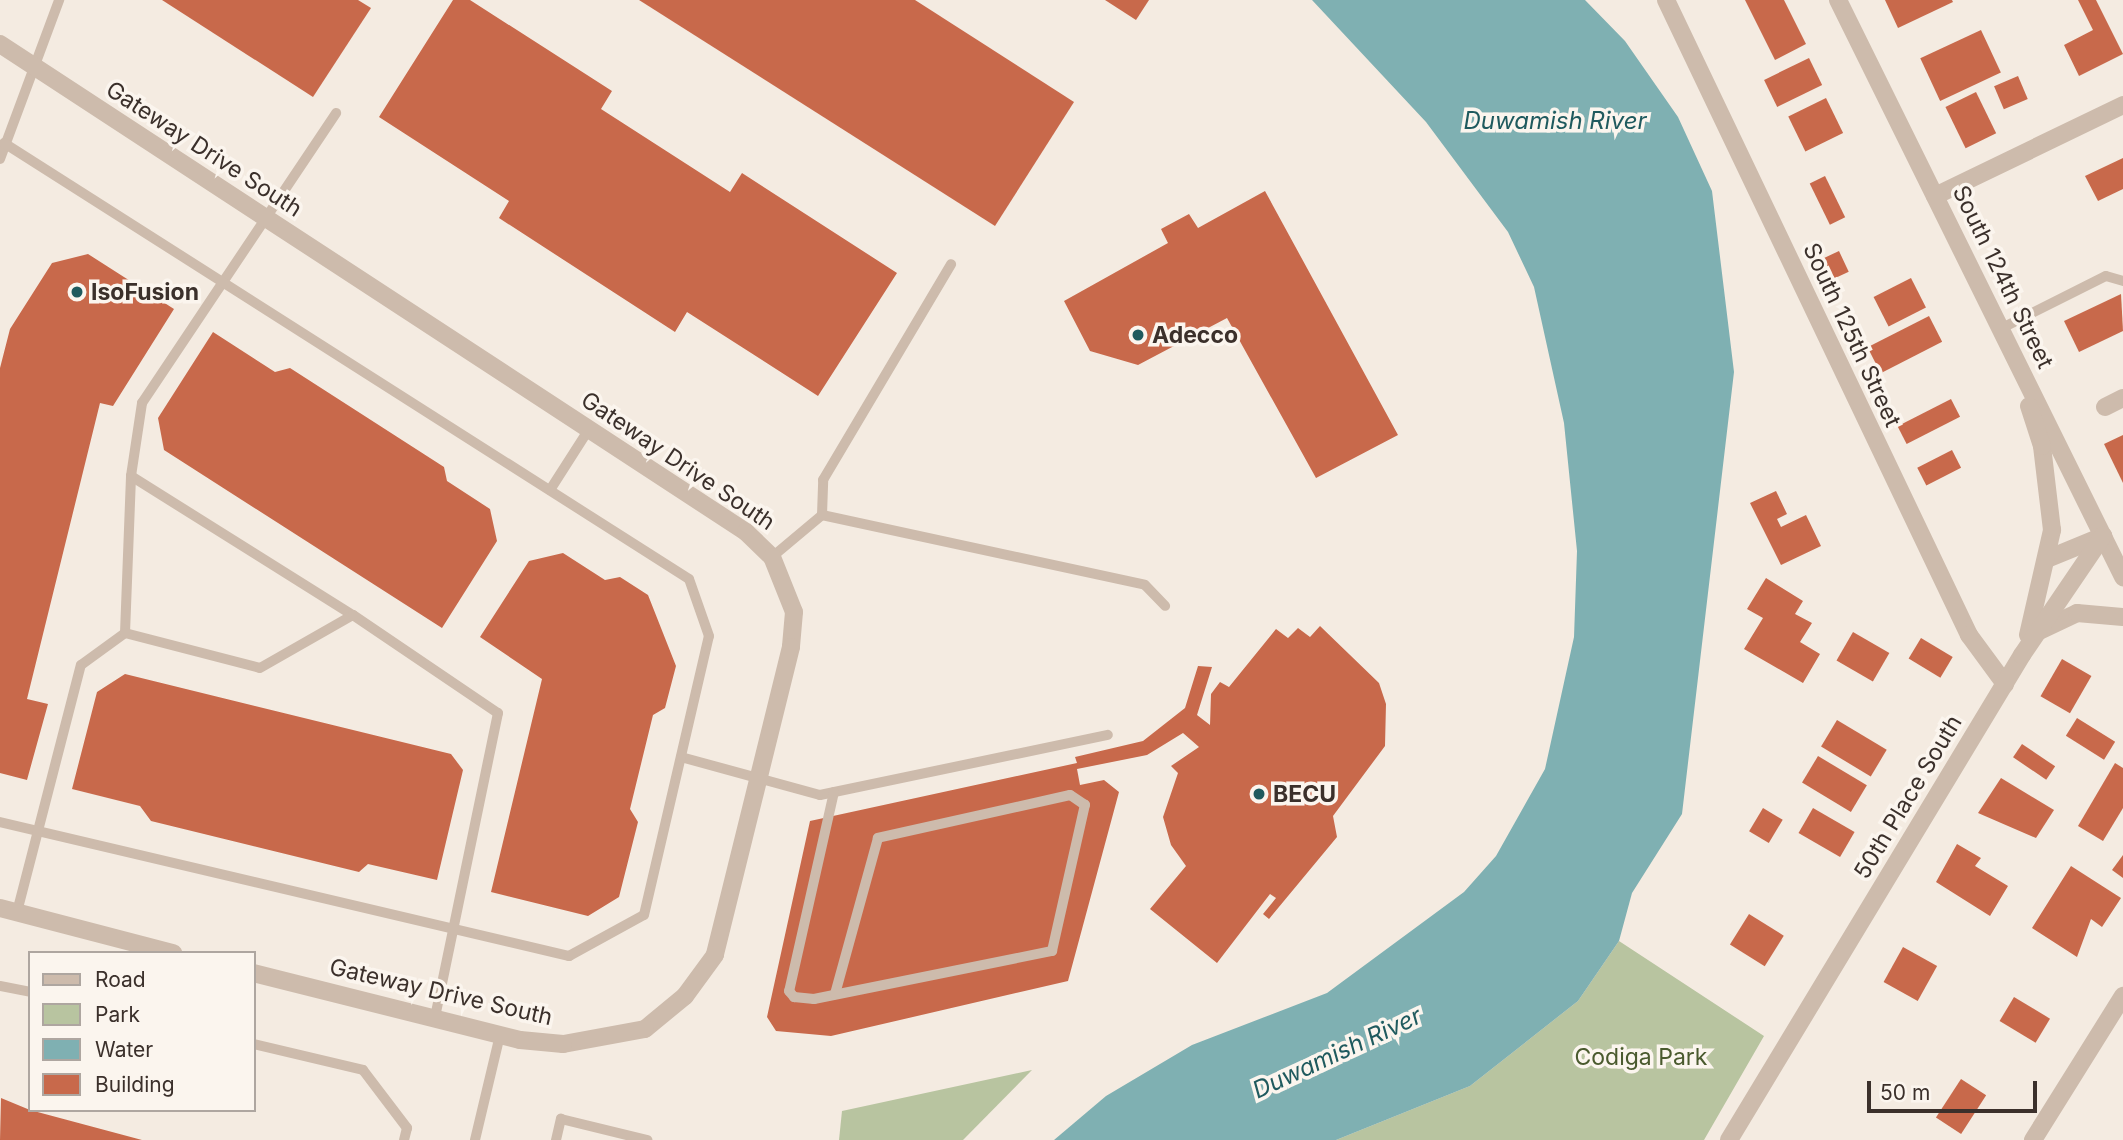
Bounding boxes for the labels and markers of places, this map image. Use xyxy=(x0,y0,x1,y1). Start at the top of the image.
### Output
place label: IsoFusion xyxy=(91,278,199,306)
marker: IsoFusion xyxy=(69,284,85,300)
place label: Adecco xyxy=(1152,321,1238,349)
marker: Adecco xyxy=(1130,327,1146,343)
place label: BECU xyxy=(1273,780,1336,808)
marker: BECU xyxy=(1251,786,1267,802)

